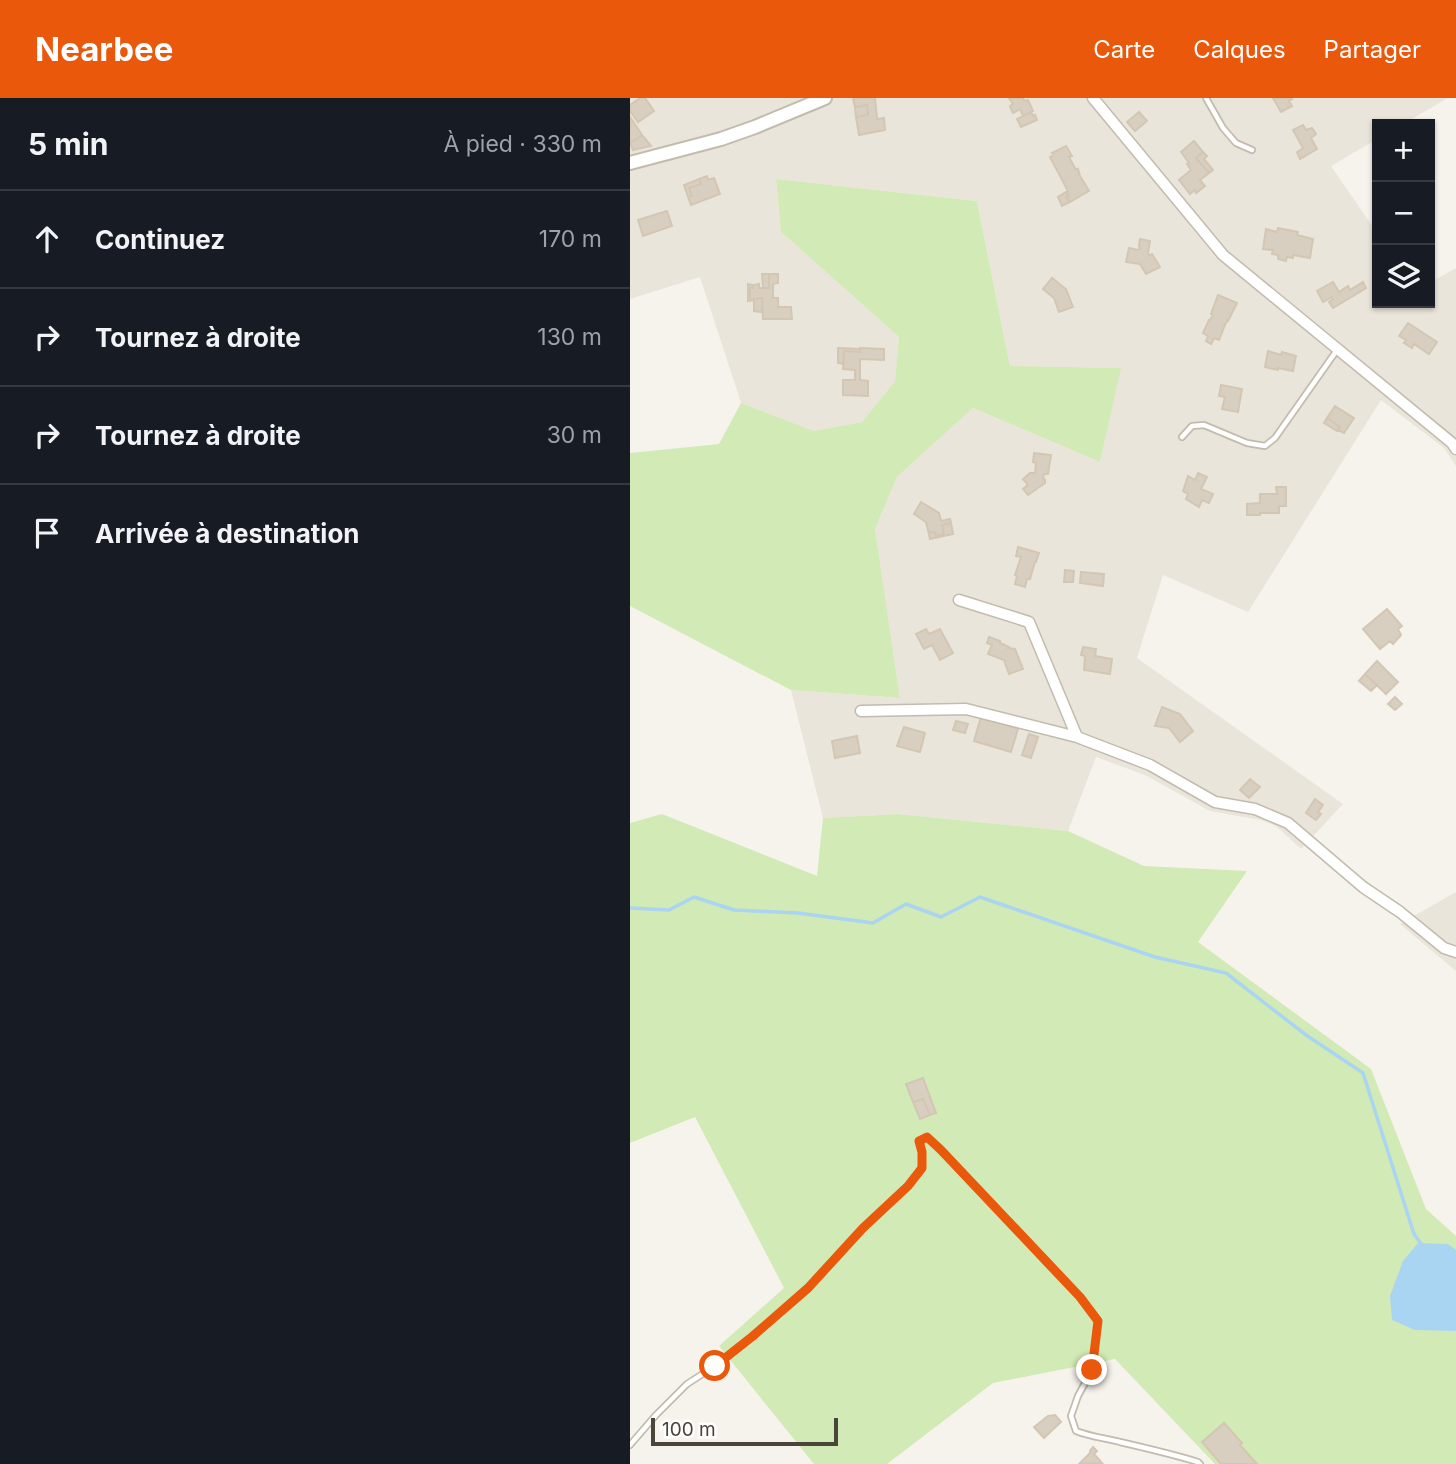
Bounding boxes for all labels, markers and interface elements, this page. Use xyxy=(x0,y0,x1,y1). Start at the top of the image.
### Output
text: Nearbee xyxy=(35,29,173,69)
text: Carte xyxy=(1093,35,1155,64)
text: Calques xyxy=(1193,35,1286,64)
text: Partager xyxy=(1324,35,1421,64)
map controls xyxy=(1372,119,1435,308)
button: + xyxy=(1372,119,1435,182)
text: 5 min xyxy=(28,126,108,162)
text: À pied · 330 m xyxy=(443,130,602,158)
button: − xyxy=(1372,182,1435,245)
icon: ahead xyxy=(28,220,66,258)
text: Continuez xyxy=(95,224,225,255)
text: 170 m xyxy=(539,225,602,253)
button: layers xyxy=(1372,245,1435,308)
icon: right xyxy=(28,318,66,356)
text: Tournez à droite xyxy=(95,322,301,353)
text: 130 m xyxy=(537,323,602,351)
icon: right xyxy=(28,416,66,454)
text: Tournez à droite xyxy=(95,420,301,451)
text: 30 m xyxy=(547,421,602,449)
icon: arrive xyxy=(28,514,66,552)
text: Arrivée à destination xyxy=(95,518,360,549)
route start xyxy=(699,1350,730,1381)
route end xyxy=(1076,1354,1107,1385)
scale bar xyxy=(651,1415,838,1447)
text: 100 m xyxy=(662,1418,716,1441)

